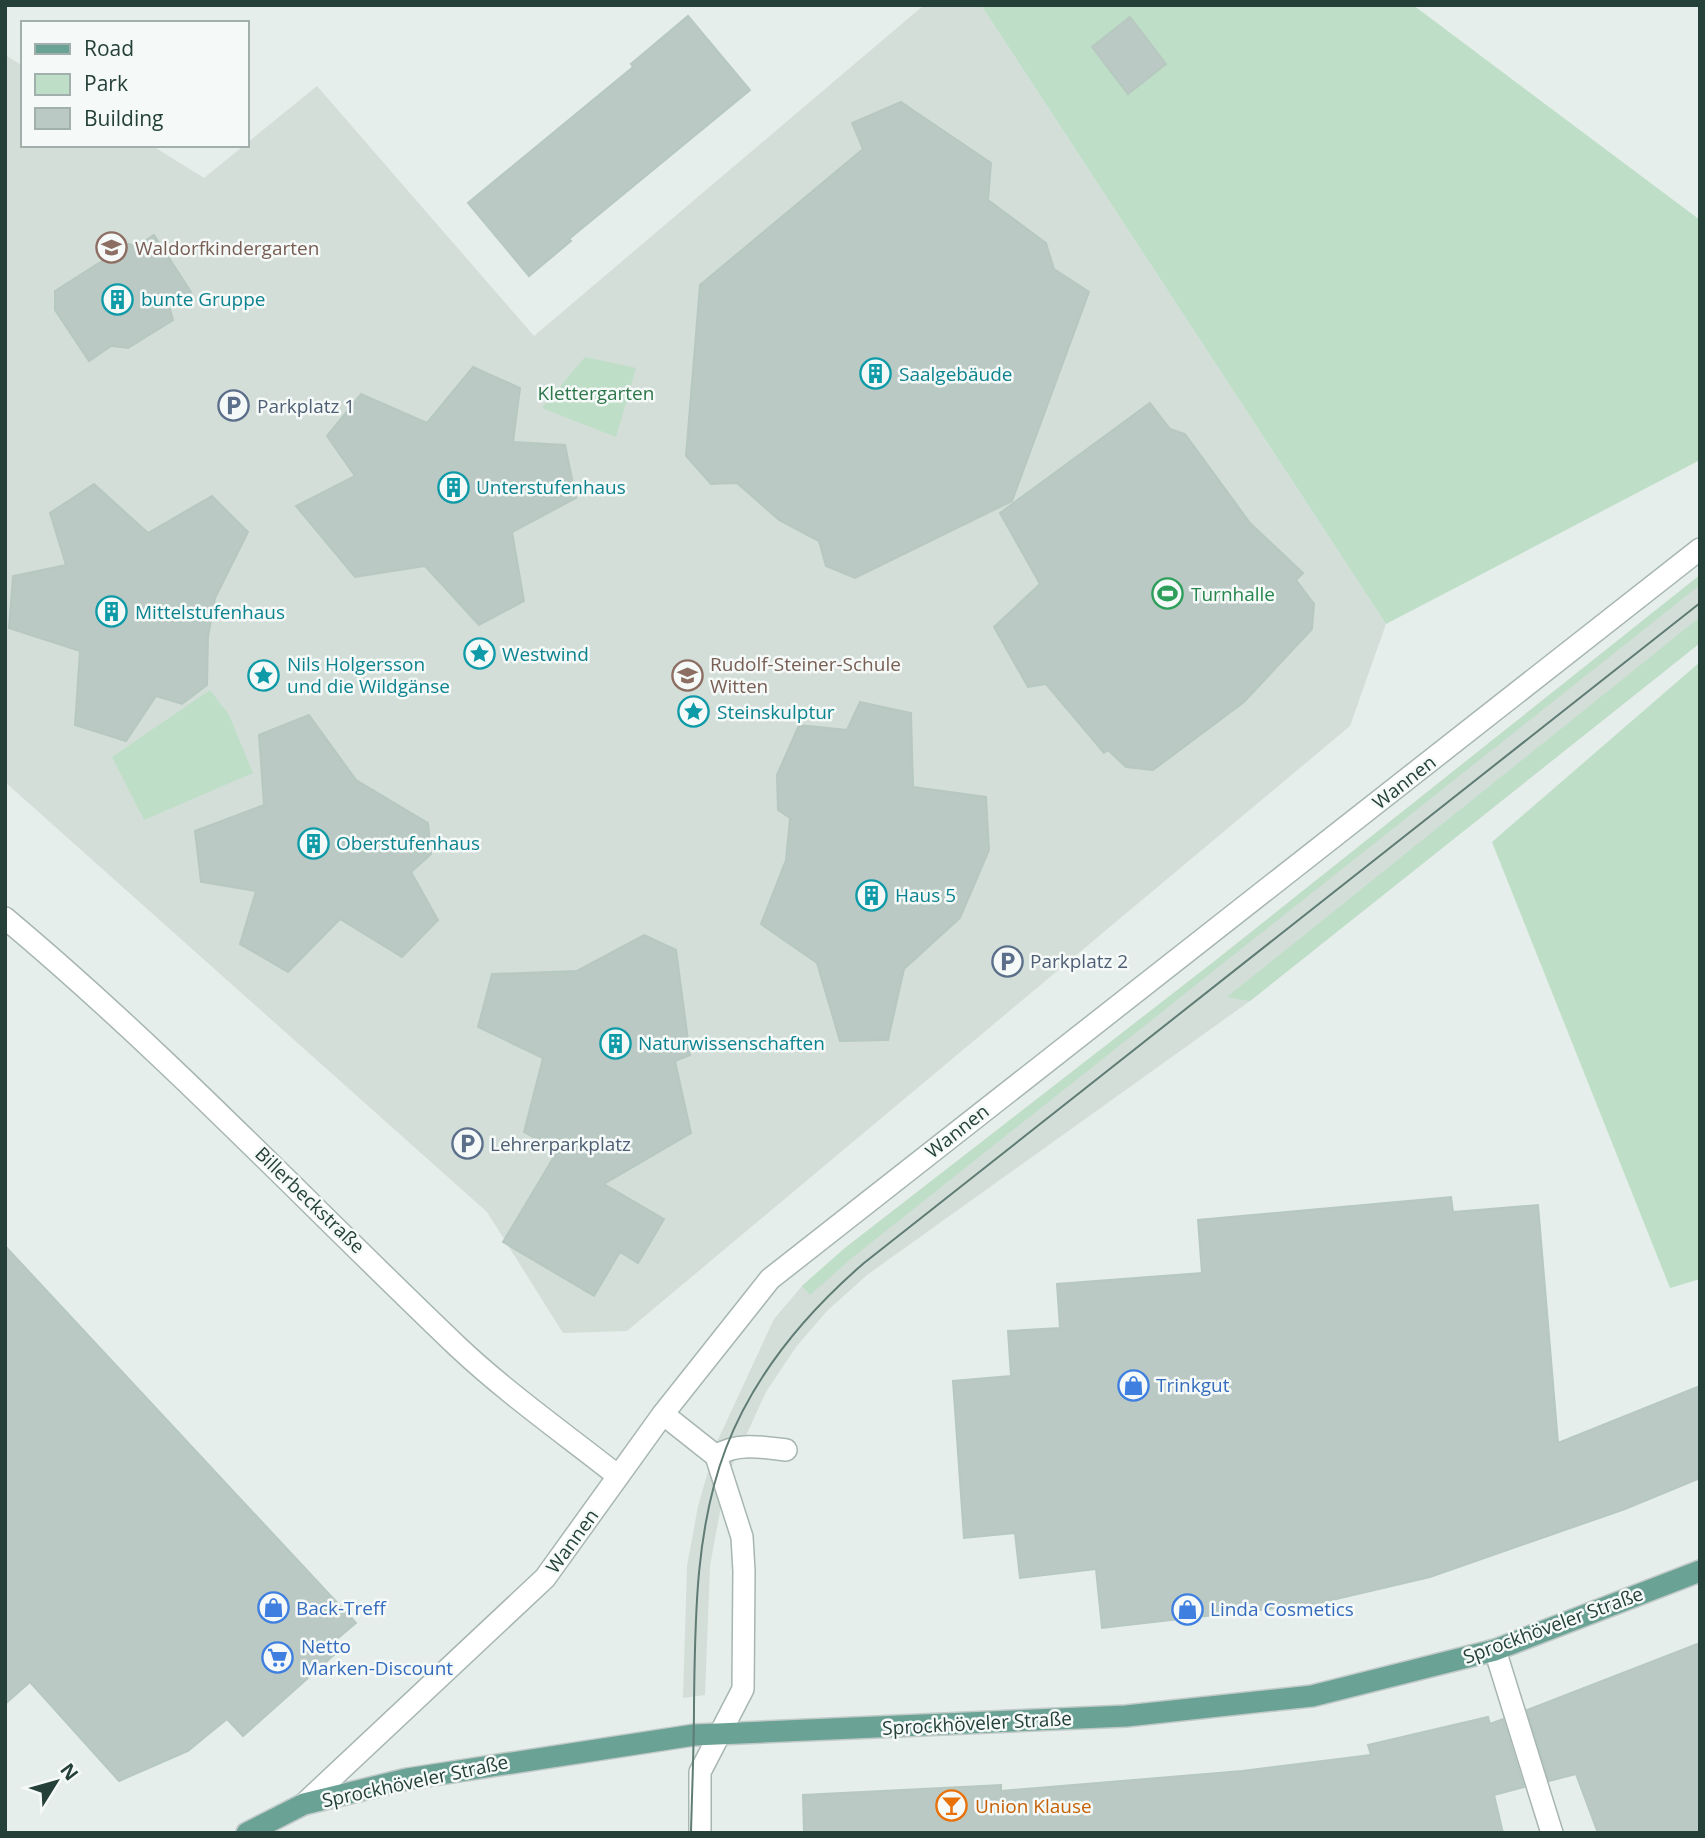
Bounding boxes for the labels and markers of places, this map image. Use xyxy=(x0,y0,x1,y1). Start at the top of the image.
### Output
school or university icon: Waldorfkindergarten xyxy=(95,231,129,265)
place label: Waldorfkindergarten xyxy=(135,235,319,261)
building icon: bunte Gruppe xyxy=(101,282,135,316)
place label: bunte Gruppe xyxy=(141,286,265,312)
building icon: Saalgebäude xyxy=(859,357,893,391)
place label: Saalgebäude xyxy=(899,361,1012,387)
parking icon: Parkplatz 1 xyxy=(217,389,251,423)
place label: Parkplatz 1 xyxy=(257,393,355,419)
building icon: Unterstufenhaus xyxy=(436,470,470,504)
place label: Unterstufenhaus xyxy=(476,474,626,500)
sports icon: Turnhalle xyxy=(1151,577,1185,611)
place label: Turnhalle xyxy=(1191,581,1275,607)
building icon: Mittelstufenhaus xyxy=(95,595,129,629)
place label: Mittelstufenhaus xyxy=(135,599,285,625)
place icon: Westwind xyxy=(462,637,496,671)
place label: Westwind xyxy=(502,641,589,667)
place label: Nils Holgersson und die Wildgänse xyxy=(287,651,450,699)
place label: Rudolf-Steiner-Schule Witten xyxy=(710,651,901,699)
place icon: Nils Holgersson und die Wildgänse xyxy=(247,658,281,692)
school or university icon: Rudolf-Steiner-Schule Witten xyxy=(670,658,704,692)
place icon: Steinskulptur xyxy=(677,695,711,729)
place label: Steinskulptur xyxy=(717,699,835,725)
building icon: Oberstufenhaus xyxy=(296,826,330,860)
place label: Oberstufenhaus xyxy=(336,830,480,856)
building icon: Haus 5 xyxy=(855,878,889,912)
place label: Haus 5 xyxy=(895,882,956,908)
parking icon: Parkplatz 2 xyxy=(990,944,1024,978)
place label: Parkplatz 2 xyxy=(1030,948,1128,974)
building icon: Naturwissenschaften xyxy=(598,1026,632,1060)
place label: Naturwissenschaften xyxy=(638,1030,825,1056)
parking icon: Lehrerparkplatz xyxy=(450,1127,484,1161)
place label: Lehrerparkplatz xyxy=(490,1131,631,1157)
shop icon: Trinkgut xyxy=(1116,1368,1150,1402)
place label: Trinkgut xyxy=(1156,1372,1230,1398)
shop icon: Back-Treff xyxy=(256,1591,290,1625)
shop icon: Linda Cosmetics xyxy=(1170,1592,1204,1626)
place label: Back-Treff xyxy=(296,1595,387,1621)
place label: Linda Cosmetics xyxy=(1210,1596,1354,1622)
place label: Netto Marken-Discount xyxy=(301,1633,453,1681)
supermarket icon: Netto Marken-Discount xyxy=(261,1640,295,1674)
bar icon: Union Klause xyxy=(935,1789,969,1823)
place label: Union Klause xyxy=(975,1793,1092,1819)

